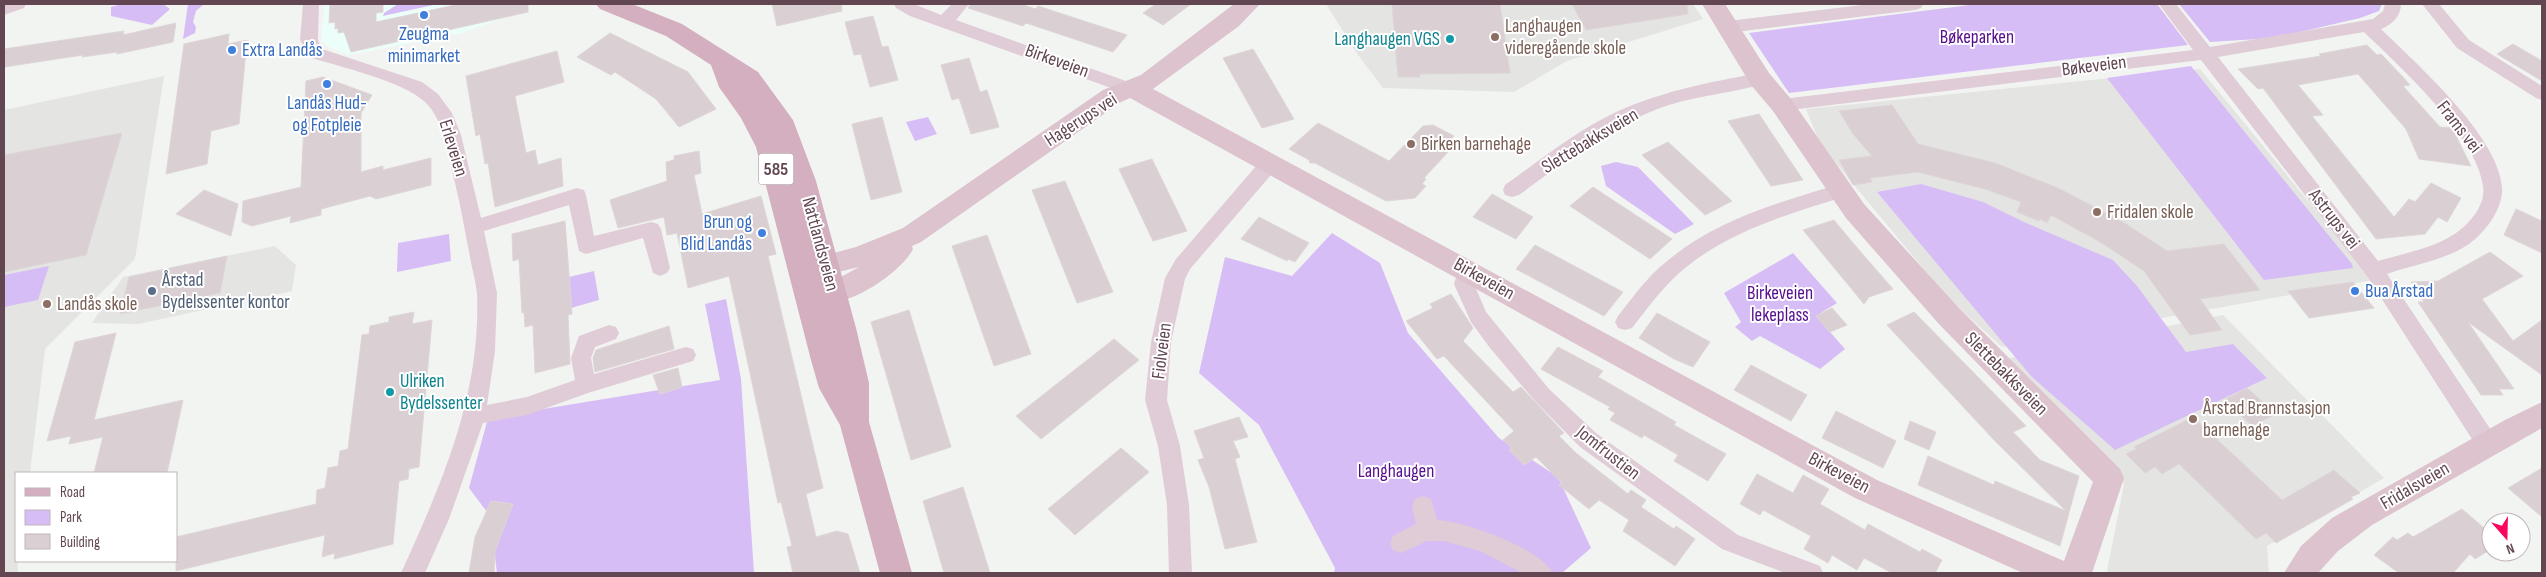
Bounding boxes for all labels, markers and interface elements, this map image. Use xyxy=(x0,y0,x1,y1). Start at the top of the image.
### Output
marker: Zeugma minimarket xyxy=(418,9,430,21)
place label: Langhaugen videregående skole xyxy=(1505,15,1626,60)
place label: Zeugma minimarket xyxy=(388,23,461,68)
park label: Bøkeparken xyxy=(1940,26,2014,49)
place label: Langhaugen VGS xyxy=(1334,28,1440,51)
marker: Langhaugen videregående skole xyxy=(1489,31,1501,43)
marker: Langhaugen VGS xyxy=(1444,33,1456,45)
place label: Extra Landås xyxy=(242,39,323,62)
street label: Birkeveien xyxy=(1022,39,1092,83)
marker: Extra Landås xyxy=(226,44,238,56)
street label: Bøkeveien xyxy=(2060,51,2128,81)
marker: Landås Hud- og Fotpleie xyxy=(321,78,333,90)
street label: Hagerups vei xyxy=(1041,88,1121,152)
place label: Landås Hud- og Fotpleie xyxy=(287,92,367,137)
street label: Frams vei xyxy=(2431,96,2487,158)
street label: Slettebakksveien xyxy=(1538,103,1642,179)
street label: Erleveien xyxy=(433,117,473,179)
place label: Birken barnehage xyxy=(1421,133,1531,156)
marker: Birken barnehage xyxy=(1405,138,1417,150)
road number: 585 xyxy=(758,153,794,184)
street label: Astrups vei xyxy=(2303,183,2365,254)
street label: Nattlandsveien xyxy=(796,194,844,294)
place label: Fridalen skole xyxy=(2107,201,2194,224)
marker: Fridalen skole xyxy=(2091,206,2103,218)
place label: Brun og Blid Landås xyxy=(681,211,752,256)
marker: Brun og Blid Landås xyxy=(756,227,768,239)
street label: Birkeveien xyxy=(1450,253,1518,305)
place label: Årstad Bydelssenter kontor xyxy=(161,269,290,314)
place label: Bua Årstad xyxy=(2365,280,2433,303)
park label: Birkeveien lekeplass xyxy=(1747,282,1813,327)
marker: Årstad Bydelssenter kontor xyxy=(146,285,158,297)
marker: Bua Årstad xyxy=(2349,285,2361,297)
place label: Landås skole xyxy=(57,293,137,316)
marker: Landås skole xyxy=(41,298,53,310)
street label: Fiolveien xyxy=(1147,322,1177,380)
street label: Slettebakksveien xyxy=(1959,327,2053,421)
place label: Ulriken Bydelssenter xyxy=(400,370,483,415)
marker: Ulriken Bydelssenter xyxy=(384,386,396,398)
place label: Årstad Brannstasjon barnehage xyxy=(2202,397,2331,442)
marker: Årstad Brannstasjon barnehage xyxy=(2187,413,2199,425)
street label: Jomfrustien xyxy=(1571,420,1645,485)
street label: Birkeveien xyxy=(1804,447,1874,499)
street label: Fridalsveien xyxy=(2376,457,2454,515)
park label: Langhaugen xyxy=(1358,460,1434,483)
legend xyxy=(15,472,178,562)
text: Road xyxy=(60,483,85,502)
text: Park xyxy=(60,508,82,527)
north arrow xyxy=(2481,512,2531,562)
text: Building xyxy=(60,533,100,552)
text: N xyxy=(2504,539,2517,558)

